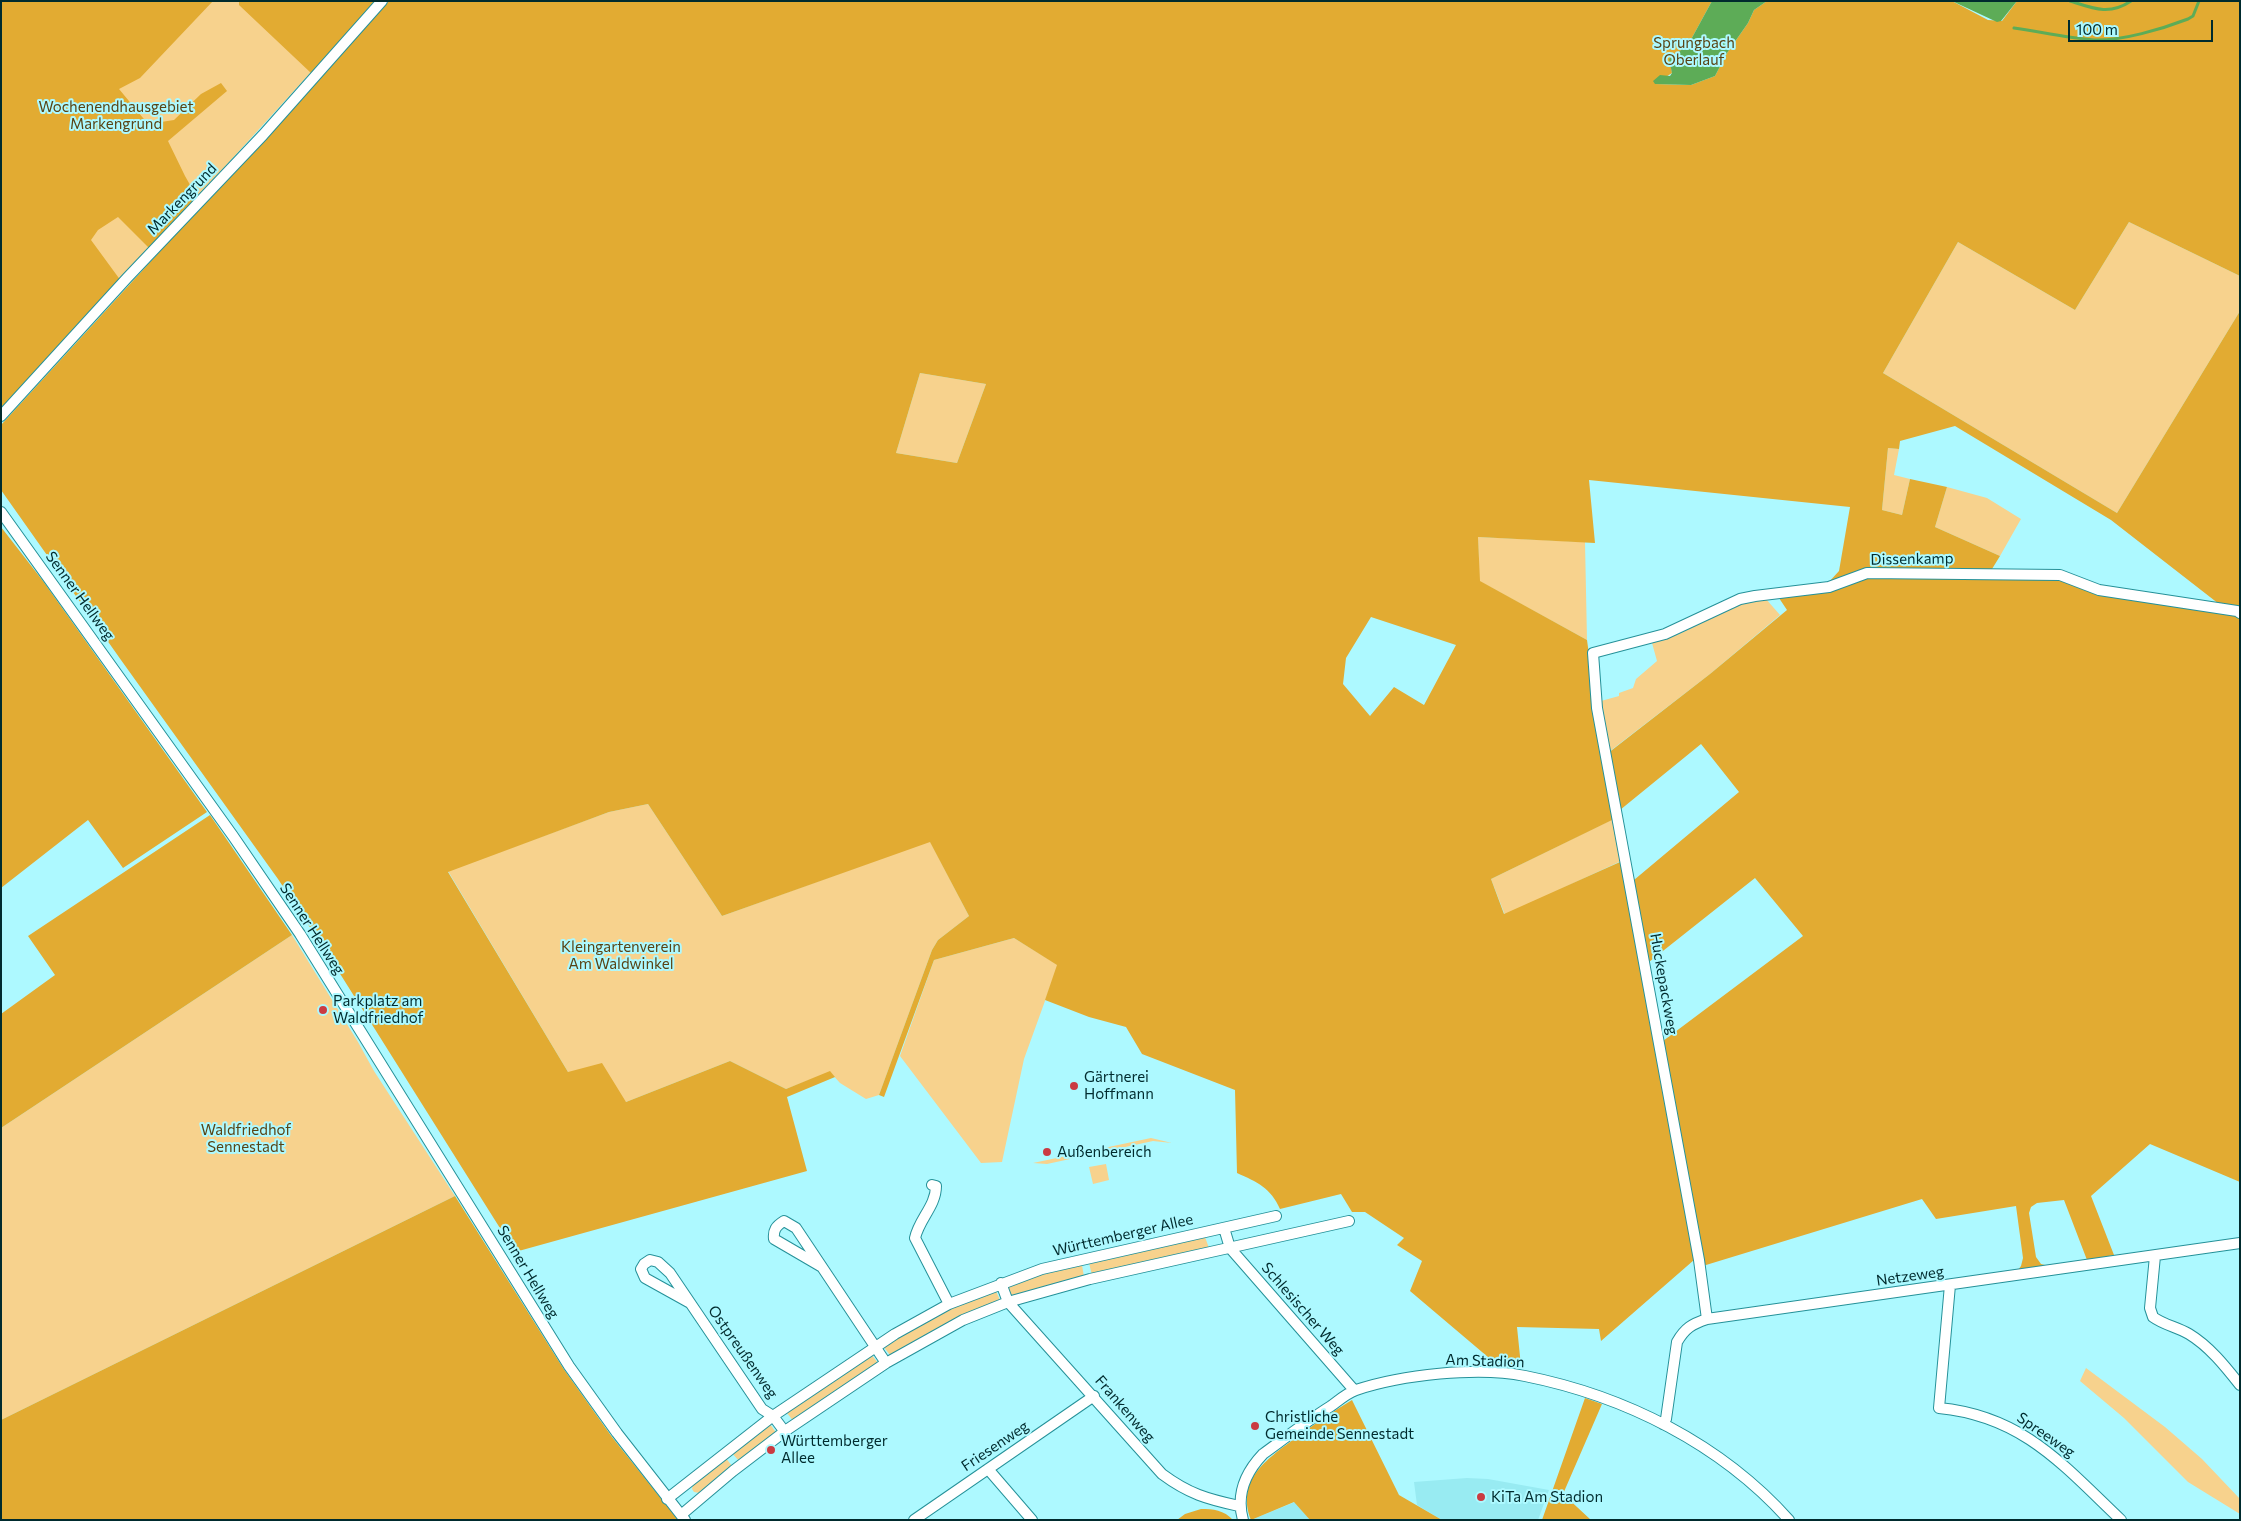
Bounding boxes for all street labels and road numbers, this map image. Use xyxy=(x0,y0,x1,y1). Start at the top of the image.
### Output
street label: Markengrund xyxy=(144,160,220,238)
street label: Senner Hellweg xyxy=(42,548,118,644)
street label: Dissenkamp xyxy=(1870,549,1954,569)
street label: Senner Hellweg xyxy=(276,880,348,978)
street label: Huckepackweg xyxy=(1646,932,1682,1036)
street label: Württemberger Allee xyxy=(1051,1210,1195,1260)
street label: Senner Hellweg xyxy=(493,1222,563,1322)
street label: Schlesischer Weg xyxy=(1258,1259,1348,1359)
street label: Netzeweg xyxy=(1875,1262,1945,1290)
street label: Ostpreußenweg xyxy=(704,1302,782,1402)
street label: Am Stadion xyxy=(1445,1351,1525,1371)
street label: Frankenweg xyxy=(1091,1372,1159,1446)
street label: Spreeweg xyxy=(2013,1408,2079,1462)
street label: Friesenweg xyxy=(958,1417,1032,1475)

